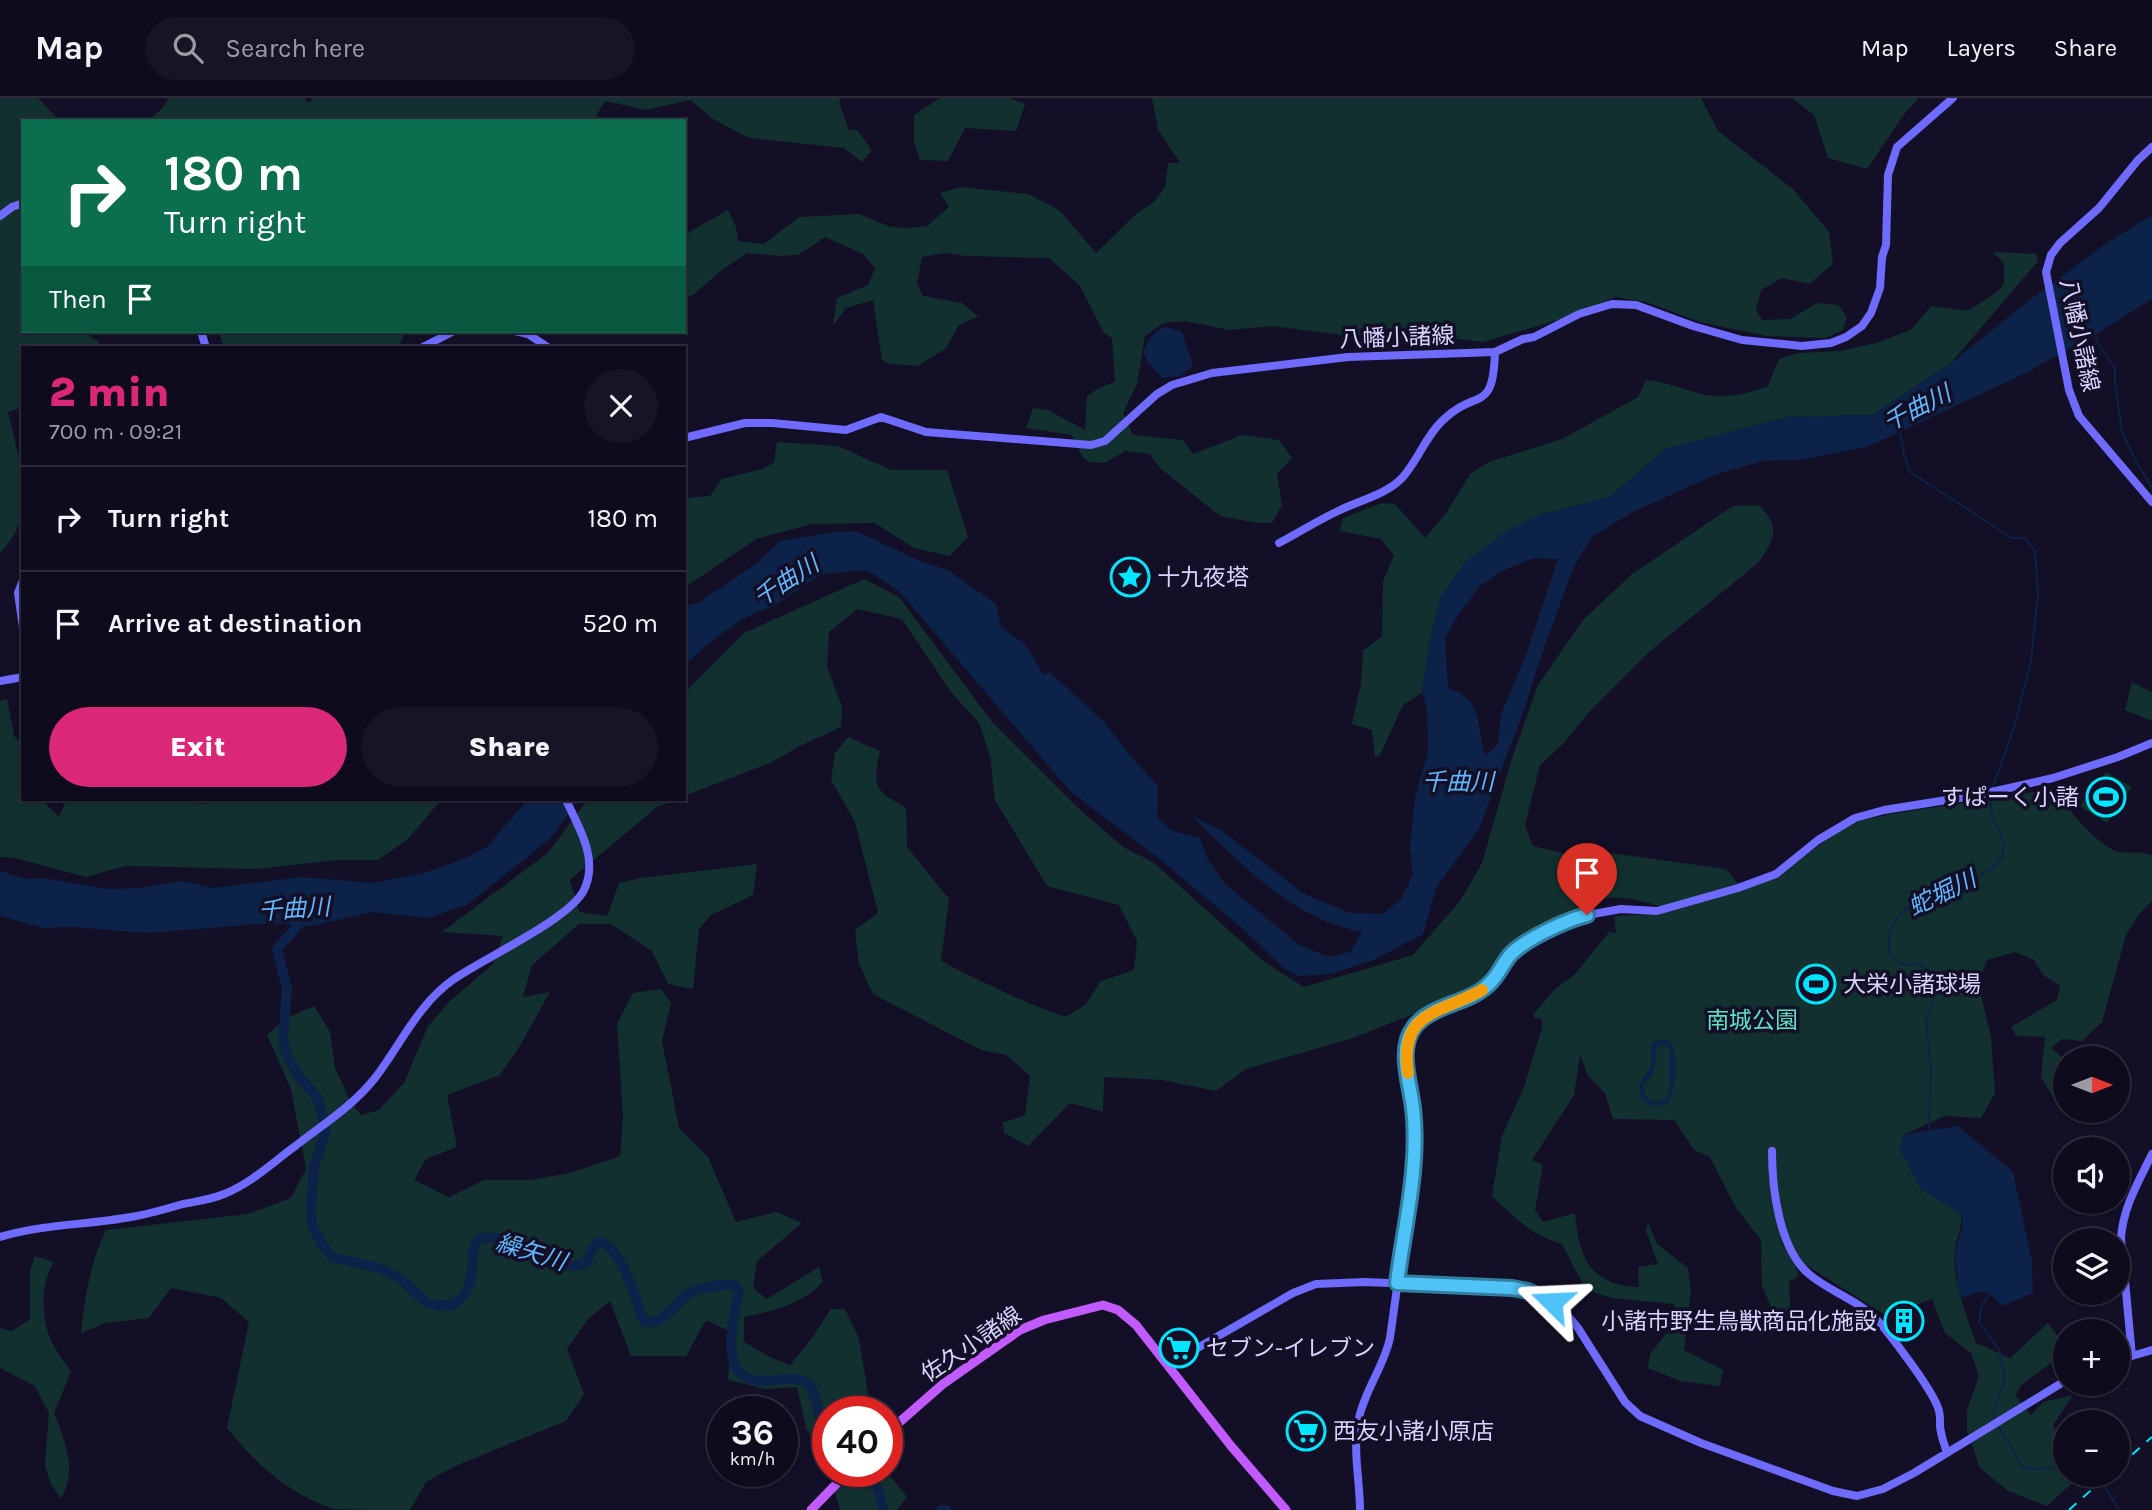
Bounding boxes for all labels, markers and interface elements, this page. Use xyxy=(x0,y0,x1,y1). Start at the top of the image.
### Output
search box xyxy=(145,17,635,80)
text: Map xyxy=(35,29,103,67)
icon: search xyxy=(169,29,207,67)
text: Search here xyxy=(225,33,365,64)
text: Map xyxy=(1861,34,1909,62)
text: Layers xyxy=(1947,34,2016,62)
text: Share xyxy=(2054,34,2117,62)
text: 180 m xyxy=(164,145,303,202)
icon: right xyxy=(49,147,140,238)
text: Turn right xyxy=(164,204,306,241)
street label: 八幡小諸線 xyxy=(2054,276,2105,394)
icon: arrive xyxy=(121,280,159,318)
text: Then xyxy=(49,284,107,315)
street label: 八幡小諸線 xyxy=(1339,322,1455,353)
text: 2 min xyxy=(49,367,169,417)
button: close xyxy=(584,369,658,443)
water label: 千曲川 xyxy=(1879,378,1958,437)
text: 700 m · 09:21 xyxy=(49,418,182,445)
icon: right xyxy=(49,500,87,538)
text: Turn right xyxy=(108,503,229,534)
text: 180 m xyxy=(588,503,658,534)
water label: 千曲川 xyxy=(748,548,826,612)
place icon: 十九夜塔 xyxy=(1109,556,1151,598)
place label: 十九夜塔 xyxy=(1157,564,1249,591)
icon: arrive xyxy=(49,605,87,643)
text: Arrive at destination xyxy=(108,608,362,639)
text: 520 m xyxy=(582,608,658,639)
button: Exit xyxy=(49,707,347,787)
button: Share xyxy=(361,707,658,787)
water label: 千曲川 xyxy=(1422,768,1497,796)
sports icon: すぱーく小諸 xyxy=(2085,776,2127,818)
place label: すぱーく小諸 xyxy=(1941,784,2079,811)
pin xyxy=(1557,843,1617,915)
icon: arrive xyxy=(1568,854,1606,892)
water label: 蛇堀川 xyxy=(1904,863,1983,921)
water label: 千曲川 xyxy=(257,892,334,925)
sports icon: 大栄小諸球場 xyxy=(1795,963,1837,1005)
place label: 大栄小諸球場 xyxy=(1843,971,1981,998)
park label: 南城公園 xyxy=(1706,1007,1798,1034)
north arrow xyxy=(2053,1046,2130,1124)
map controls xyxy=(2053,1046,2130,1487)
button: sound xyxy=(2053,1137,2130,1214)
water label: 繰矢川 xyxy=(492,1228,572,1277)
button: layers xyxy=(2053,1228,2130,1305)
position arrow xyxy=(1515,1265,1589,1339)
building icon: 小諸市野生鳥獣商品化施設 xyxy=(1883,1300,1925,1342)
street label: 佐久小諸線 xyxy=(916,1301,1026,1388)
place label: 小諸市野生鳥獣商品化施設 xyxy=(1601,1308,1877,1335)
button: + xyxy=(2053,1319,2130,1396)
supermarket icon: セブン-イレブン xyxy=(1158,1327,1200,1369)
place label: セブン-イレブン xyxy=(1206,1335,1375,1362)
speed limit sign: 40 xyxy=(812,1396,903,1487)
supermarket icon: 西友小諸小原店 xyxy=(1285,1410,1327,1452)
button: − xyxy=(2053,1410,2130,1487)
text: 36 xyxy=(731,1412,774,1453)
place label: 西友小諸小原店 xyxy=(1333,1418,1494,1445)
text: km/h xyxy=(730,1448,775,1470)

